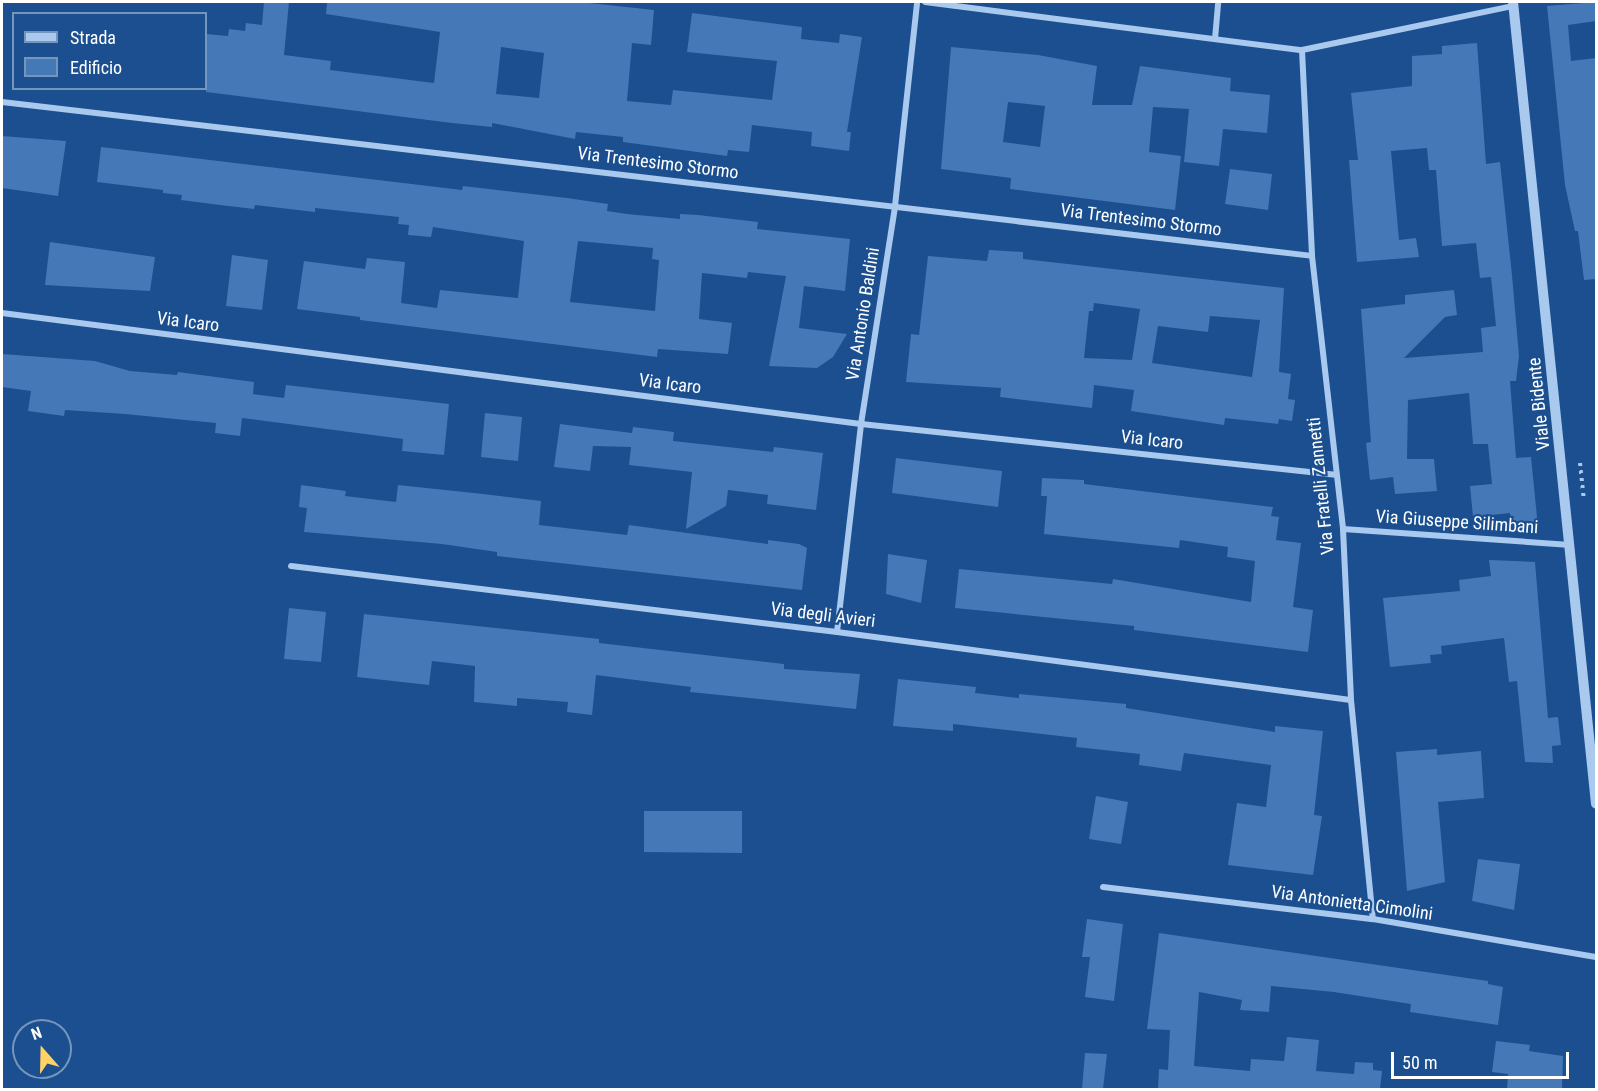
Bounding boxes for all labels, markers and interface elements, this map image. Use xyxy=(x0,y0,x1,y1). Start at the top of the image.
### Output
legend xyxy=(12,12,207,90)
text: Strada xyxy=(70,27,116,48)
text: Edificio xyxy=(70,57,122,78)
street label: Via Trentesimo Stormo xyxy=(576,142,740,184)
street label: Via Trentesimo Stormo xyxy=(1059,199,1223,241)
street label: Via Antonio Baldini xyxy=(842,246,884,382)
street label: Via Icaro xyxy=(156,307,220,337)
street label: Viale Bidente xyxy=(1523,356,1555,452)
street label: Via Icaro xyxy=(638,369,702,399)
street label: Via Fratelli Zannetti xyxy=(1303,416,1339,556)
street label: Via Icaro xyxy=(1120,426,1184,454)
street label: Via Giuseppe Silimbani xyxy=(1375,506,1539,538)
street label: Via degli Avieri xyxy=(769,598,877,632)
street label: Via Antonietta Cimolini xyxy=(1270,881,1434,925)
north arrow xyxy=(12,1019,72,1079)
text: N xyxy=(28,1023,44,1044)
scale bar xyxy=(1394,1040,1572,1078)
text: 50 m xyxy=(1402,1052,1437,1073)

